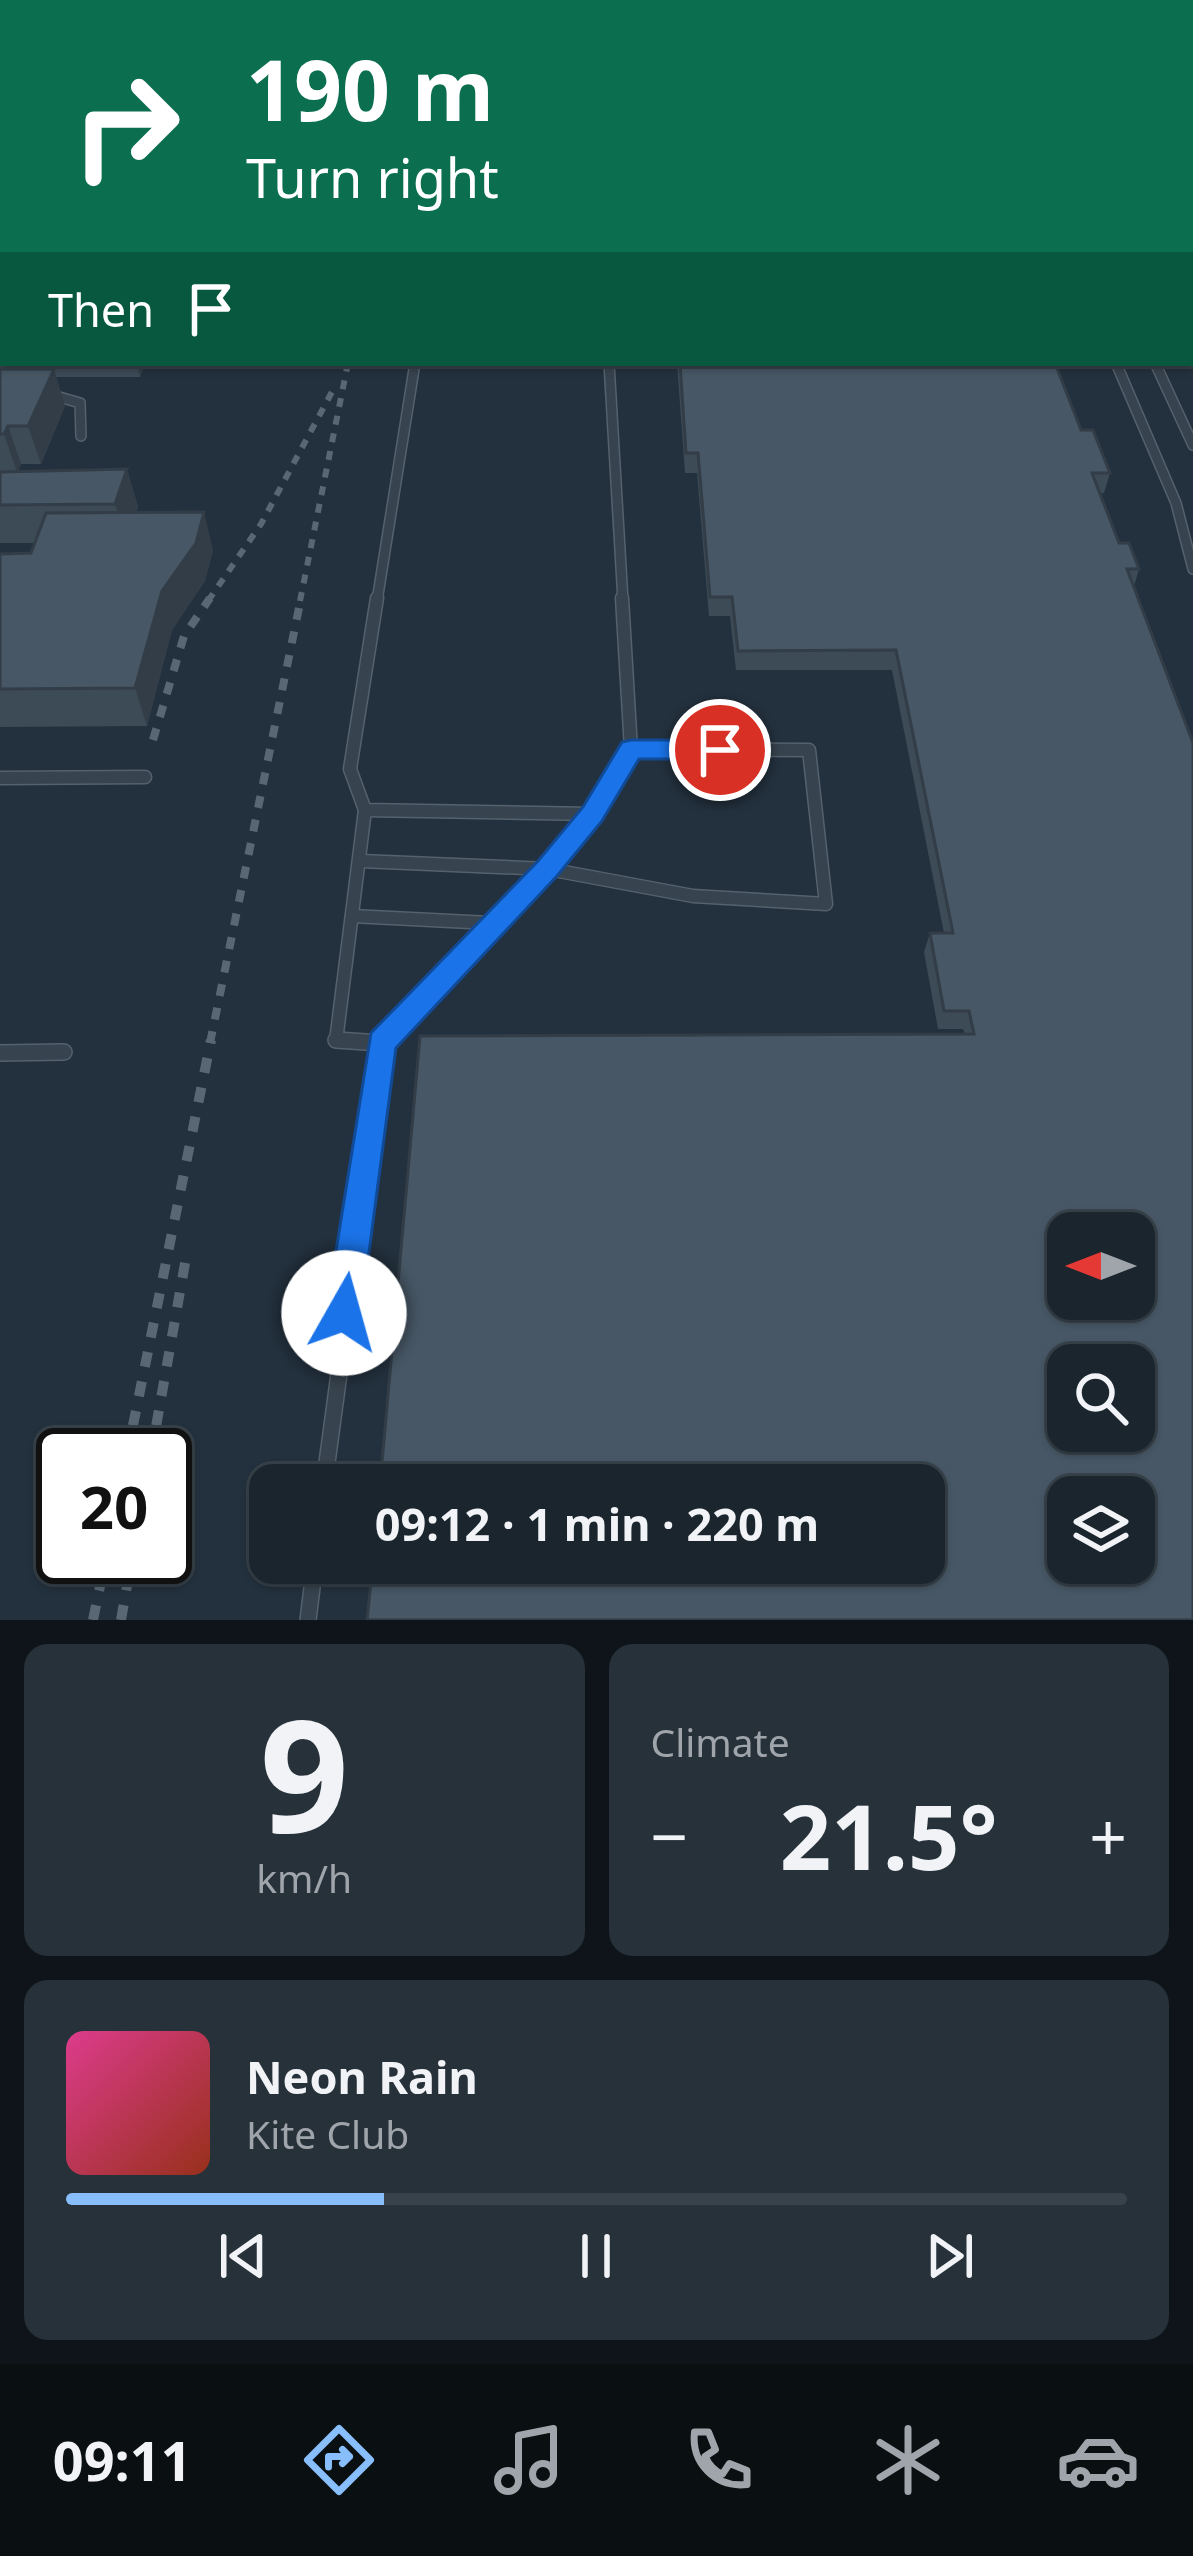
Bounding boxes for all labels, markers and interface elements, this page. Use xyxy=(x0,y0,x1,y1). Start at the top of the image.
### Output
text: 190 m xyxy=(246,31,494,146)
icon: right xyxy=(48,48,204,204)
text: Turn right xyxy=(246,140,499,214)
icon: arrive xyxy=(178,276,244,342)
text: Then xyxy=(48,279,154,340)
pin xyxy=(669,699,771,801)
icon: arrive xyxy=(687,717,753,783)
north arrow xyxy=(1047,1212,1155,1320)
map controls xyxy=(1047,1212,1155,1584)
position arrow xyxy=(281,1250,407,1376)
button: search xyxy=(1047,1344,1155,1452)
speed limit sign: 20 xyxy=(36,1428,192,1584)
button: layers xyxy=(1047,1476,1155,1584)
text: 09:12 · 1 min · 220 m xyxy=(375,1493,819,1554)
text: 9 xyxy=(260,1666,349,1879)
text: Climate xyxy=(651,1715,790,1768)
text: 21.5° xyxy=(780,1774,998,1896)
text: − xyxy=(651,1790,688,1880)
text: + xyxy=(1089,1790,1127,1880)
text: km/h xyxy=(256,1851,352,1904)
text: Neon Rain xyxy=(246,2046,478,2107)
text: Kite Club xyxy=(246,2107,409,2160)
icon: previous xyxy=(210,2223,276,2289)
icon: pause xyxy=(563,2223,629,2289)
icon: next xyxy=(917,2223,983,2289)
icon: directions xyxy=(297,2418,381,2502)
icon: music xyxy=(487,2418,571,2502)
icon: phone xyxy=(677,2418,761,2502)
icon: climate xyxy=(866,2418,950,2502)
icon: car xyxy=(1056,2418,1140,2502)
text: 09:11 xyxy=(53,2423,192,2497)

